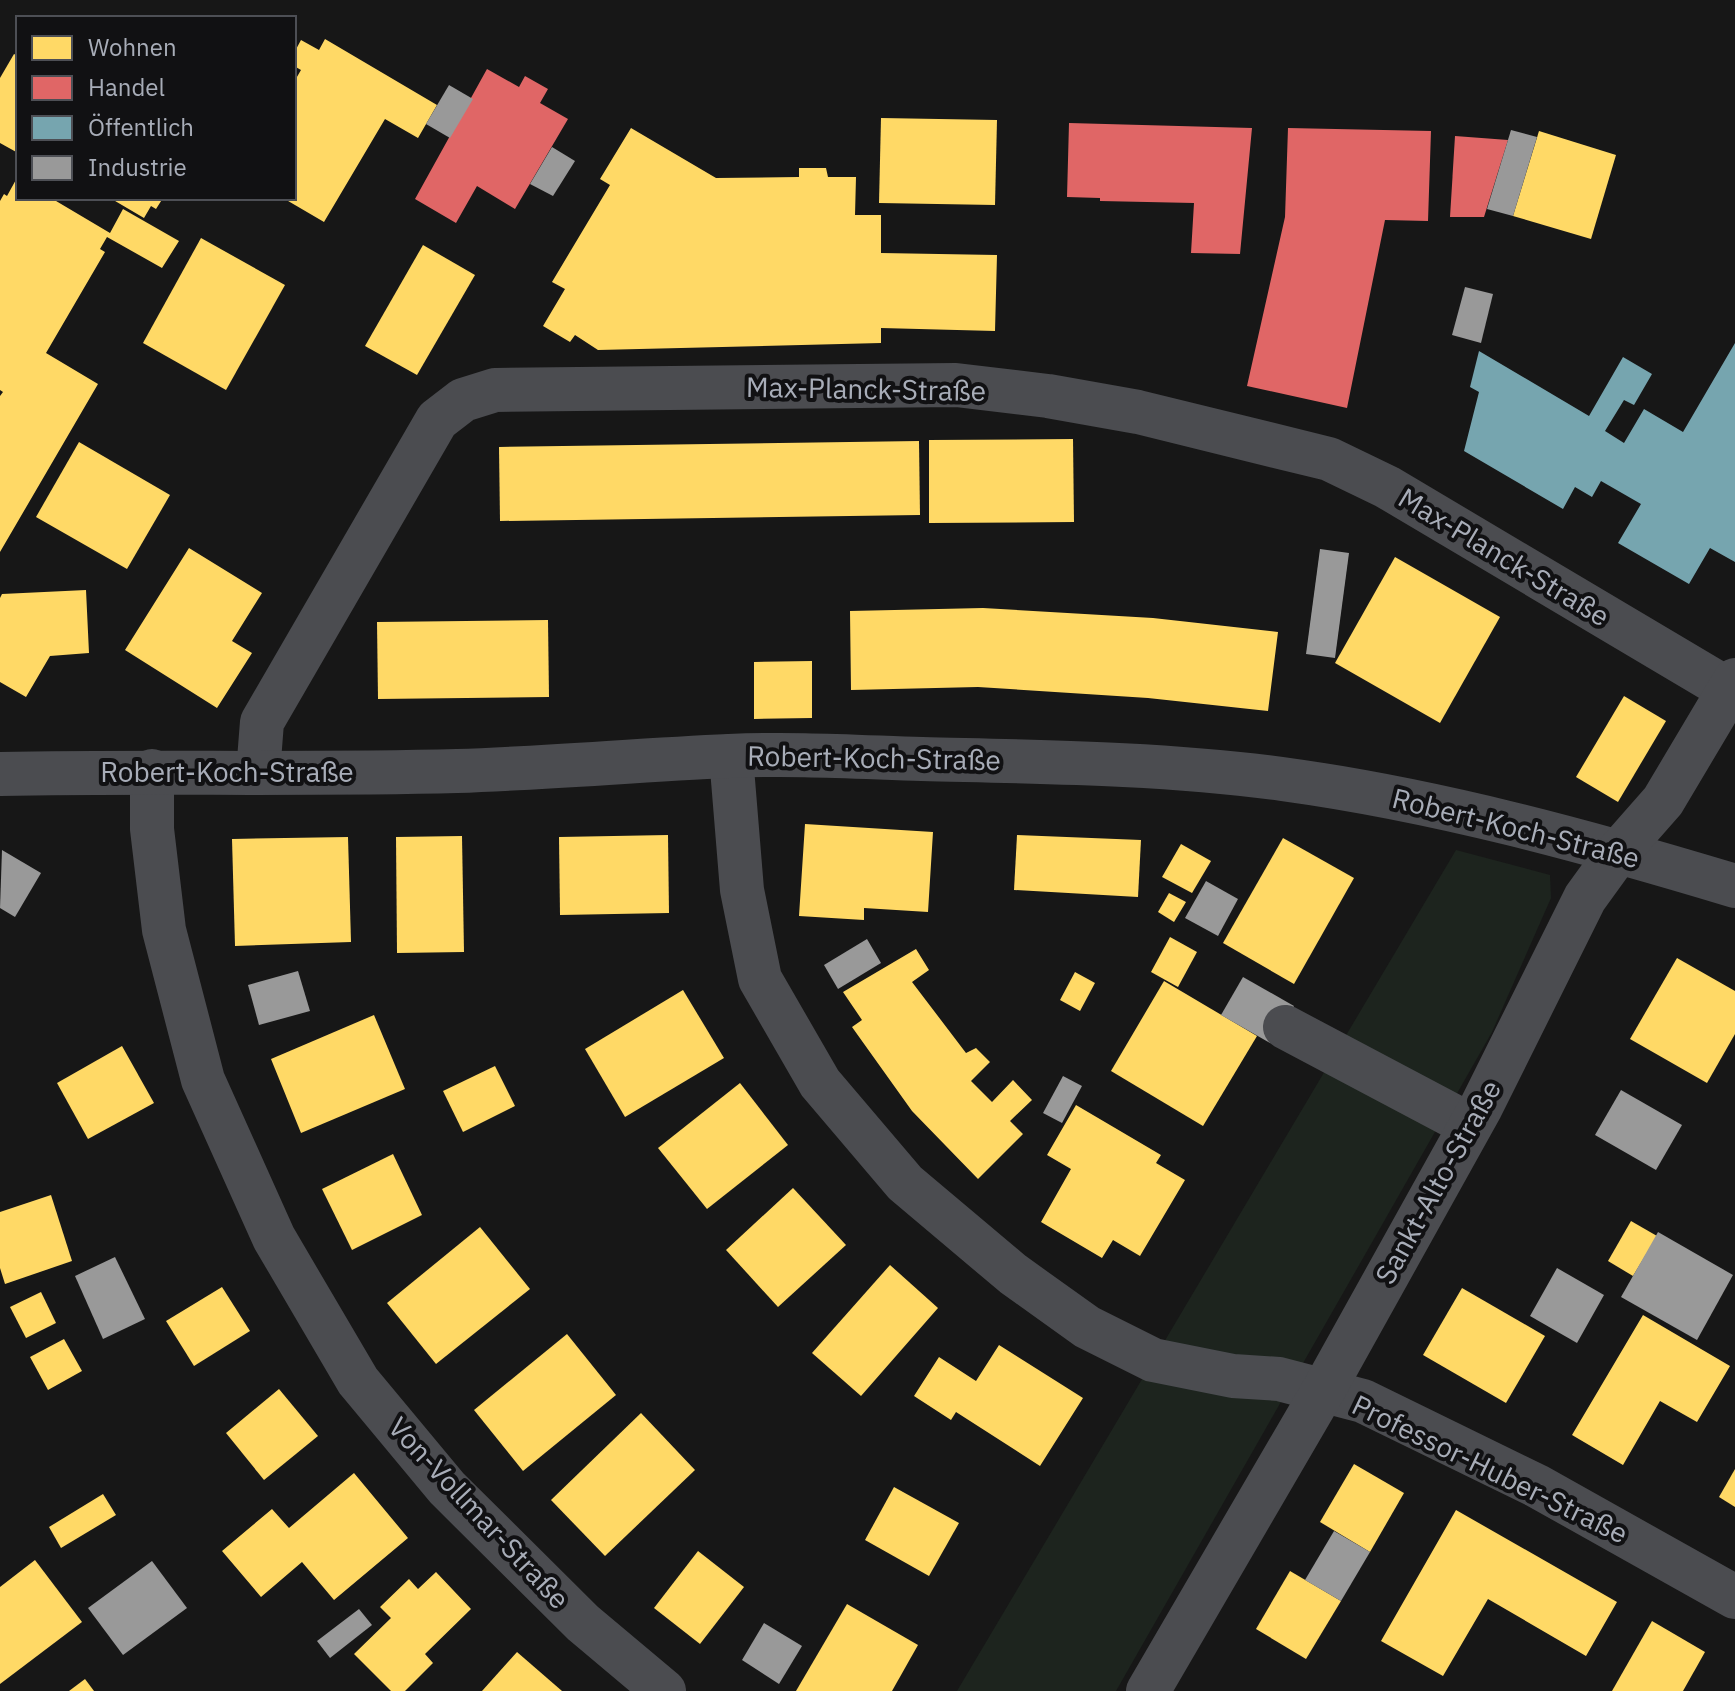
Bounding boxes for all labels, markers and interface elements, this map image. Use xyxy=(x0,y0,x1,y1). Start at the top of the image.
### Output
legend xyxy=(16,16,296,200)
text: Wohnen xyxy=(88,31,177,63)
text: Handel xyxy=(88,71,165,103)
text: Öffentlich xyxy=(88,111,194,143)
text: Industrie xyxy=(88,151,187,183)
street label: Max-Planck-Straße xyxy=(746,368,986,409)
street label: Max-Planck-Straße xyxy=(1392,479,1617,634)
street label: Robert-Koch-Straße xyxy=(747,737,1001,778)
street label: Robert-Koch-Straße xyxy=(100,753,354,790)
street label: Robert-Koch-Straße xyxy=(1389,779,1644,876)
street label: Sankt-Alto-Straße xyxy=(1366,1073,1509,1290)
street label: Professor-Huber-Straße xyxy=(1346,1386,1634,1551)
street label: Von-Vollmar-Straße xyxy=(381,1409,578,1617)

